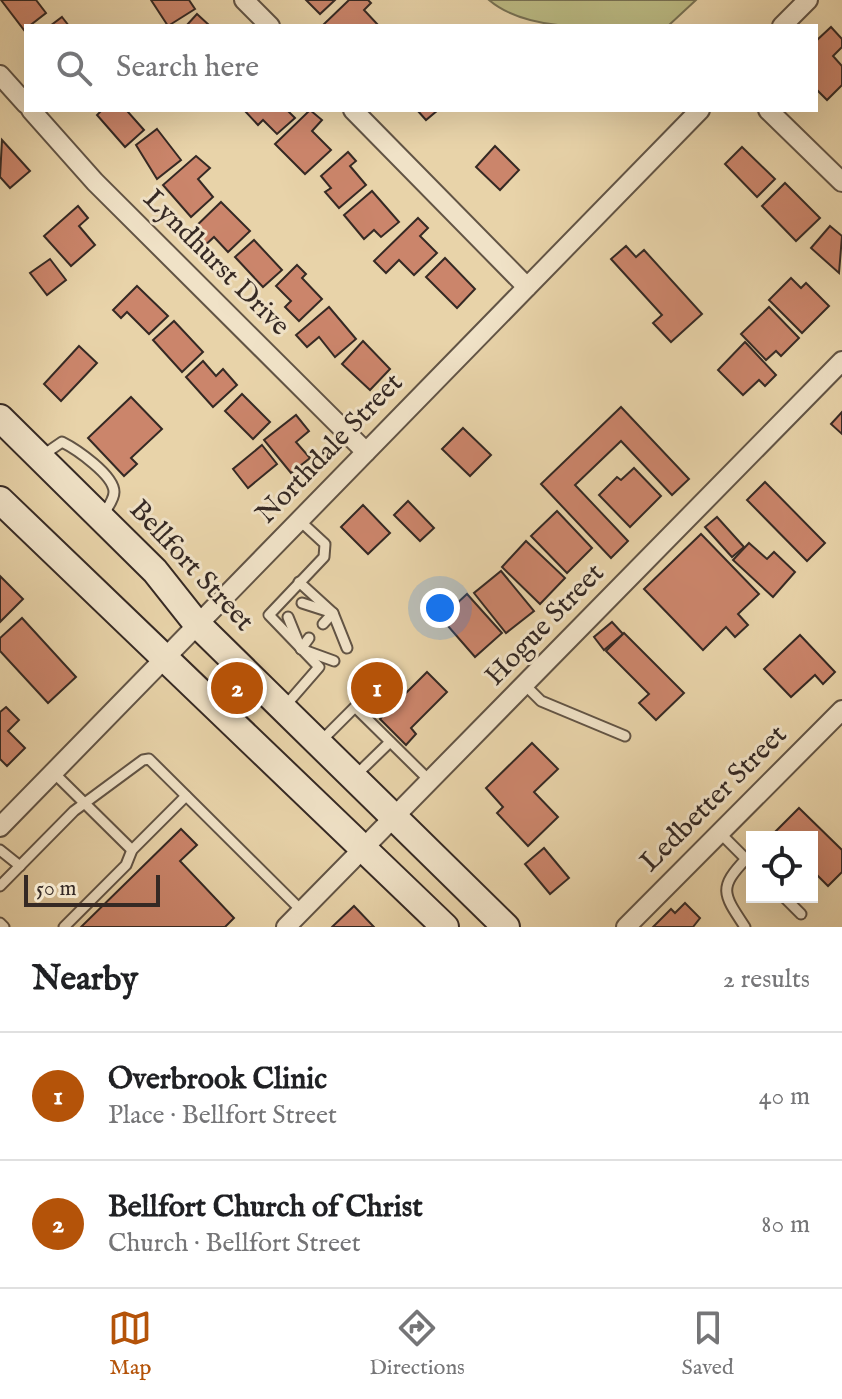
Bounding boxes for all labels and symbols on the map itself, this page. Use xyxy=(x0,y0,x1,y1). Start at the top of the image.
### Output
street label: Lyndhurst Drive xyxy=(135,182,297,344)
street label: Northdale Street xyxy=(249,366,411,532)
street label: Bellfort Street xyxy=(121,493,261,639)
street label: Hogue Street xyxy=(478,556,612,694)
your location xyxy=(420,588,460,628)
pin: 2 xyxy=(211,658,263,718)
pin: 1 xyxy=(351,658,403,718)
street label: Ledbetter Street xyxy=(633,718,795,880)
scale bar xyxy=(24,871,160,907)

